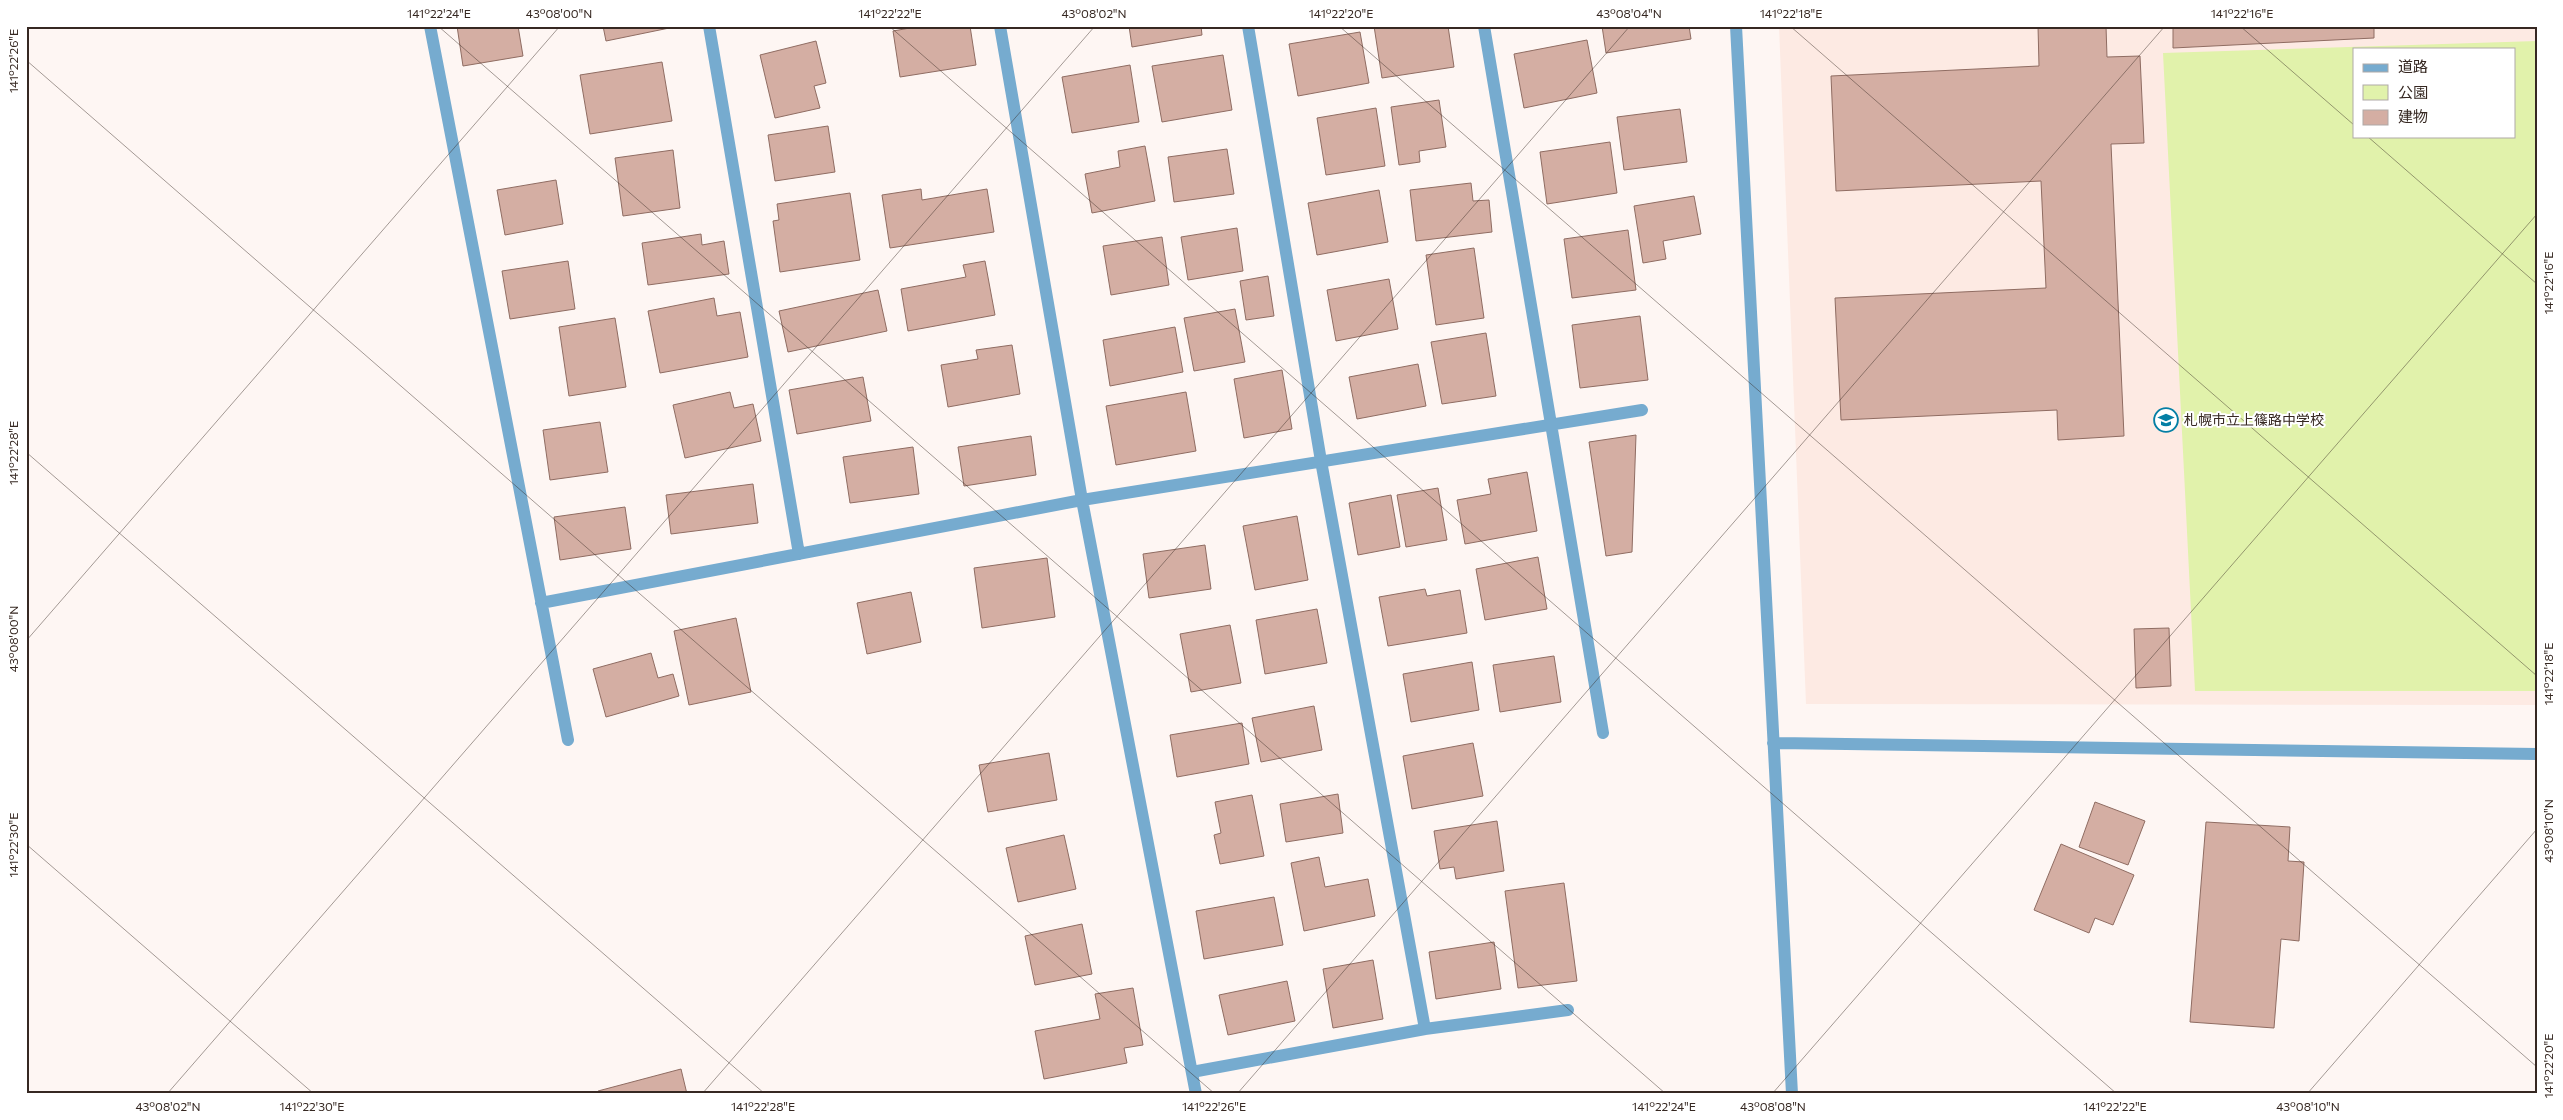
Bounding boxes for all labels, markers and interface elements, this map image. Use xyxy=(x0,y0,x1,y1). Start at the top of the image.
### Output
text: 141°22'24"E xyxy=(407,6,471,20)
text: 43°08'00"N xyxy=(526,6,592,20)
text: 141°22'22"E xyxy=(858,6,922,20)
text: 43°08'02"N xyxy=(1061,6,1127,20)
text: 141°22'20"E xyxy=(1309,6,1373,20)
text: 43°08'04"N xyxy=(1596,6,1662,20)
text: 141°22'18"E xyxy=(1760,6,1822,20)
text: 141°22'16"E xyxy=(2211,6,2273,20)
text: 141°22'26"E xyxy=(6,29,20,93)
legend xyxy=(2353,48,2516,138)
text: 道路 xyxy=(2398,57,2428,75)
text: 公園 xyxy=(2398,83,2428,101)
text: 建物 xyxy=(2398,107,2428,125)
text: 141°22'16"E xyxy=(2541,252,2555,314)
school or university icon: 札幌市立上篠路中学校 xyxy=(2153,407,2179,433)
place label: 札幌市立上篠路中学校 xyxy=(2184,411,2324,428)
text: 141°22'28"E xyxy=(6,421,20,485)
text: 43°08'00"N xyxy=(6,606,20,672)
text: 141°22'18"E xyxy=(2541,643,2555,705)
text: 43°08'10"N xyxy=(2541,799,2555,863)
text: 141°22'30"E xyxy=(6,813,20,877)
text: 141°22'20"E xyxy=(2541,1034,2555,1098)
text: 43°08'02"N xyxy=(135,1099,201,1113)
text: 141°22'30"E xyxy=(280,1099,344,1113)
text: 141°22'28"E xyxy=(731,1099,795,1113)
text: 141°22'26"E xyxy=(1182,1099,1246,1113)
text: 141°22'24"E xyxy=(1632,1099,1696,1113)
text: 43°08'08"N xyxy=(1740,1099,1806,1113)
text: 141°22'22"E xyxy=(2083,1099,2147,1113)
text: 43°08'10"N xyxy=(2276,1099,2340,1113)

